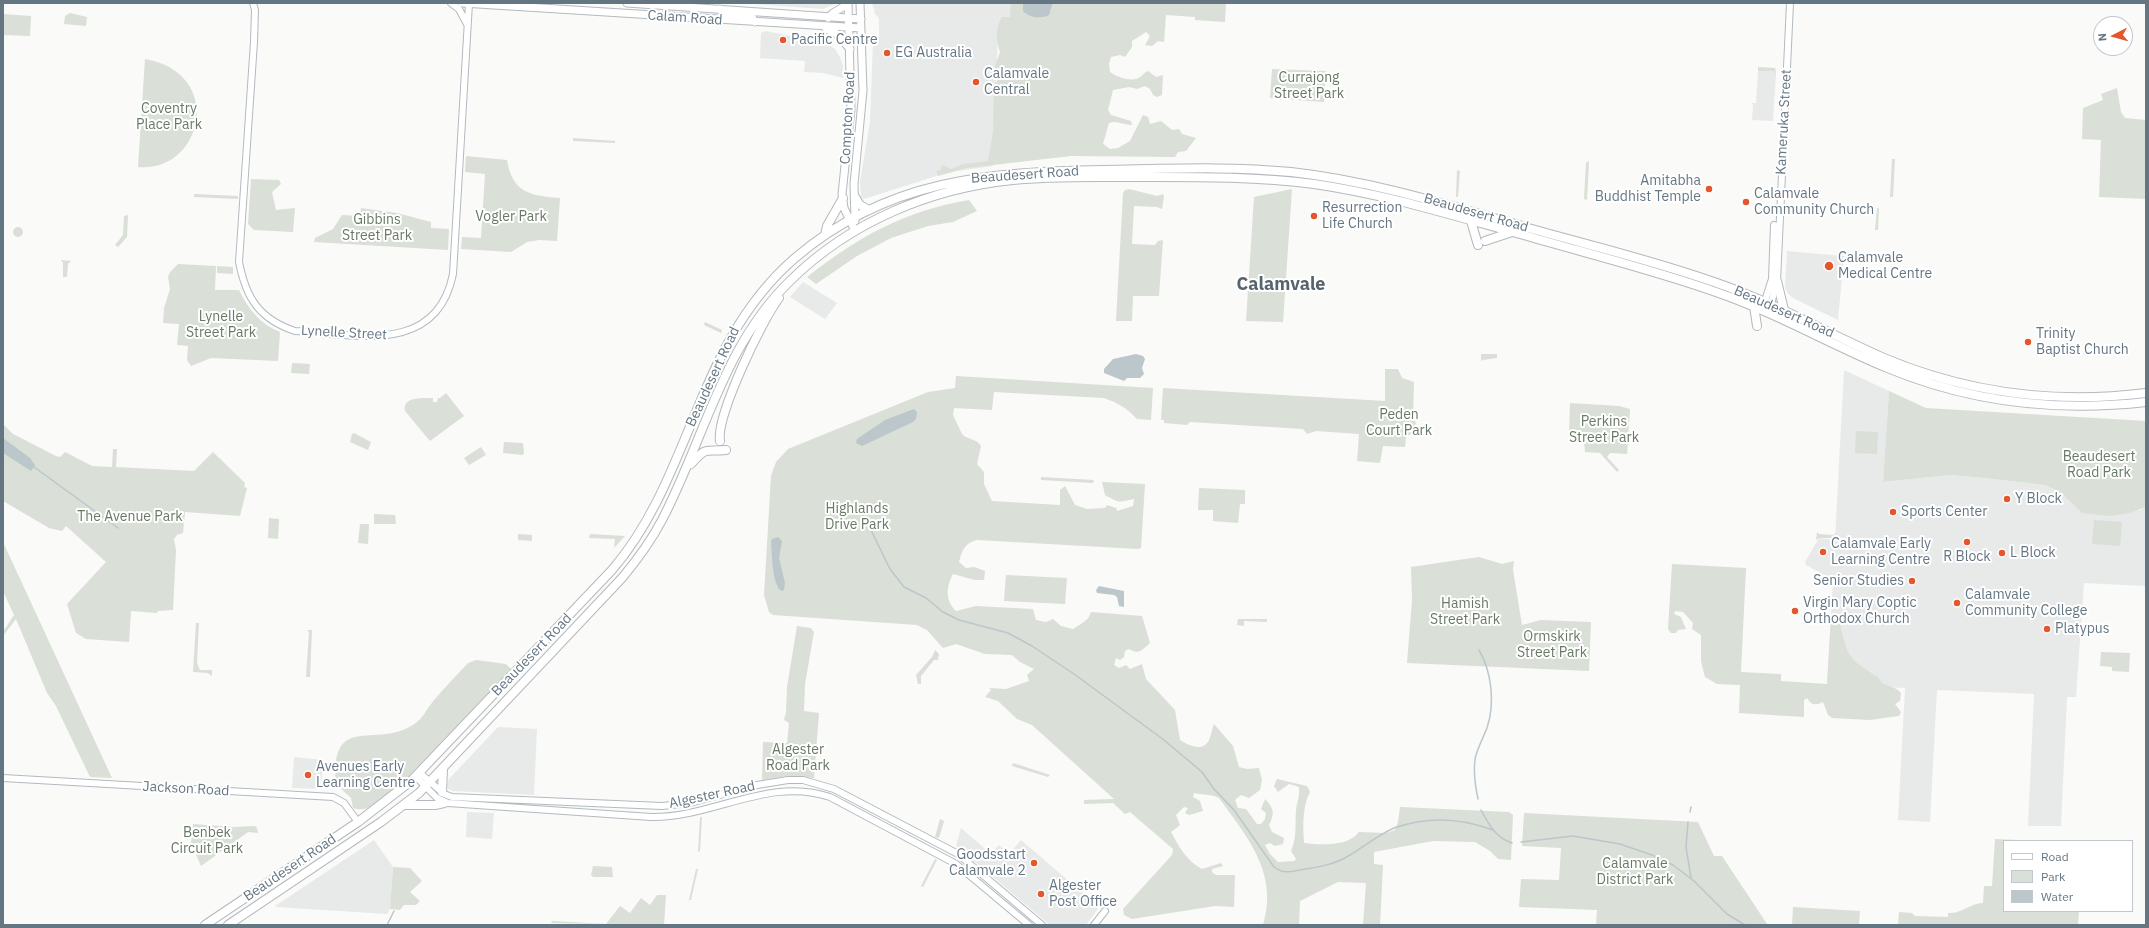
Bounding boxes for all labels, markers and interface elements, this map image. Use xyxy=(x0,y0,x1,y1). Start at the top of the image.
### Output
street label: Calam Road xyxy=(647,7,723,29)
north arrow xyxy=(2093,16,2133,56)
place label: Pacific Centre xyxy=(791,32,878,48)
text: N xyxy=(2095,32,2109,42)
marker: Pacific Centre xyxy=(778,35,788,45)
place label: EG Australia xyxy=(895,45,972,61)
marker: EG Australia xyxy=(882,48,892,58)
place label: Calamvale Central xyxy=(984,66,1049,98)
street label: Kameruka Street xyxy=(1773,69,1795,175)
park label: Currajong Street Park xyxy=(1274,70,1344,102)
street label: Compton Road xyxy=(837,71,859,165)
marker: Calamvale Central xyxy=(971,77,981,87)
park label: Coventry Place Park xyxy=(136,101,202,134)
street label: Beaudesert Road xyxy=(970,163,1080,187)
place label: Amitabha Buddhist Temple xyxy=(1595,173,1701,206)
marker: Amitabha Buddhist Temple xyxy=(1704,184,1714,194)
place label: Calamvale Community Church xyxy=(1754,186,1874,218)
street label: Beaudesert Road xyxy=(1422,190,1530,236)
marker: Calamvale Community Church xyxy=(1741,197,1751,207)
place label: Resurrection Life Church xyxy=(1322,200,1402,232)
park label: Vogler Park xyxy=(475,209,547,225)
marker: Resurrection Life Church xyxy=(1309,211,1319,221)
park label: Gibbins Street Park xyxy=(342,212,412,244)
place label: Calamvale Medical Centre xyxy=(1838,250,1932,282)
marker: Calamvale Medical Centre xyxy=(1823,260,1835,272)
district label: Calamvale xyxy=(1237,274,1325,296)
street label: Beaudesert Road xyxy=(1731,282,1837,342)
park label: Lynelle Street Park xyxy=(186,309,256,342)
street label: Lynelle Street xyxy=(301,322,387,344)
street label: Beaudesert Road xyxy=(683,324,743,430)
place label: Trinity Baptist Church xyxy=(2036,326,2129,358)
marker: Trinity Baptist Church xyxy=(2023,337,2033,347)
park label: Peden Court Park xyxy=(1366,407,1432,440)
park label: Perkins Street Park xyxy=(1569,414,1639,446)
park label: Beaudesert Road Park xyxy=(2063,449,2135,482)
place label: Y Block xyxy=(2015,491,2062,507)
marker: Y Block xyxy=(2002,494,2012,504)
park label: Highlands Drive Park xyxy=(825,501,889,534)
place label: Sports Center xyxy=(1901,504,1987,520)
marker: Sports Center xyxy=(1888,507,1898,517)
park label: The Avenue Park xyxy=(77,509,183,525)
place label: Calamvale Early Learning Centre xyxy=(1831,536,1931,568)
marker: R Block xyxy=(1962,537,1972,547)
place label: L Block xyxy=(2010,545,2056,561)
marker: Calamvale Early Learning Centre xyxy=(1818,547,1828,557)
marker: L Block xyxy=(1997,548,2007,558)
place label: R Block xyxy=(1943,549,1991,565)
place label: Senior Studies xyxy=(1813,573,1904,589)
marker: Senior Studies xyxy=(1907,576,1917,586)
place label: Calamvale Community College xyxy=(1965,587,2087,620)
place label: Virgin Mary Coptic Orthodox Church xyxy=(1803,595,1916,628)
park label: Hamish Street Park xyxy=(1430,596,1500,628)
marker: Calamvale Community College xyxy=(1952,598,1962,608)
marker: Virgin Mary Coptic Orthodox Church xyxy=(1790,606,1800,616)
street label: Beaudesert Road xyxy=(488,610,576,700)
place label: Platypus xyxy=(2055,621,2110,637)
marker: Platypus xyxy=(2042,624,2052,634)
park label: Ormskirk Street Park xyxy=(1517,629,1587,662)
park label: Algester Road Park xyxy=(766,742,830,774)
place label: Avenues Early Learning Centre xyxy=(316,759,415,792)
marker: Avenues Early Learning Centre xyxy=(303,770,313,780)
street label: Jackson Road xyxy=(142,778,230,800)
street label: Algester Road xyxy=(667,778,757,812)
park label: Benbek Circuit Park xyxy=(171,825,243,858)
street label: Beaudesert Road xyxy=(240,831,340,905)
legend xyxy=(2003,840,2133,912)
place label: Goodsstart Calamvale 2 xyxy=(949,847,1026,880)
text: Road xyxy=(2041,849,2069,864)
park label: Calamvale District Park xyxy=(1597,856,1673,888)
marker: Goodsstart Calamvale 2 xyxy=(1029,858,1039,868)
text: Park xyxy=(2041,869,2065,884)
place label: Algester Post Office xyxy=(1049,878,1117,910)
marker: Algester Post Office xyxy=(1036,889,1046,899)
text: Water xyxy=(2041,889,2073,904)

